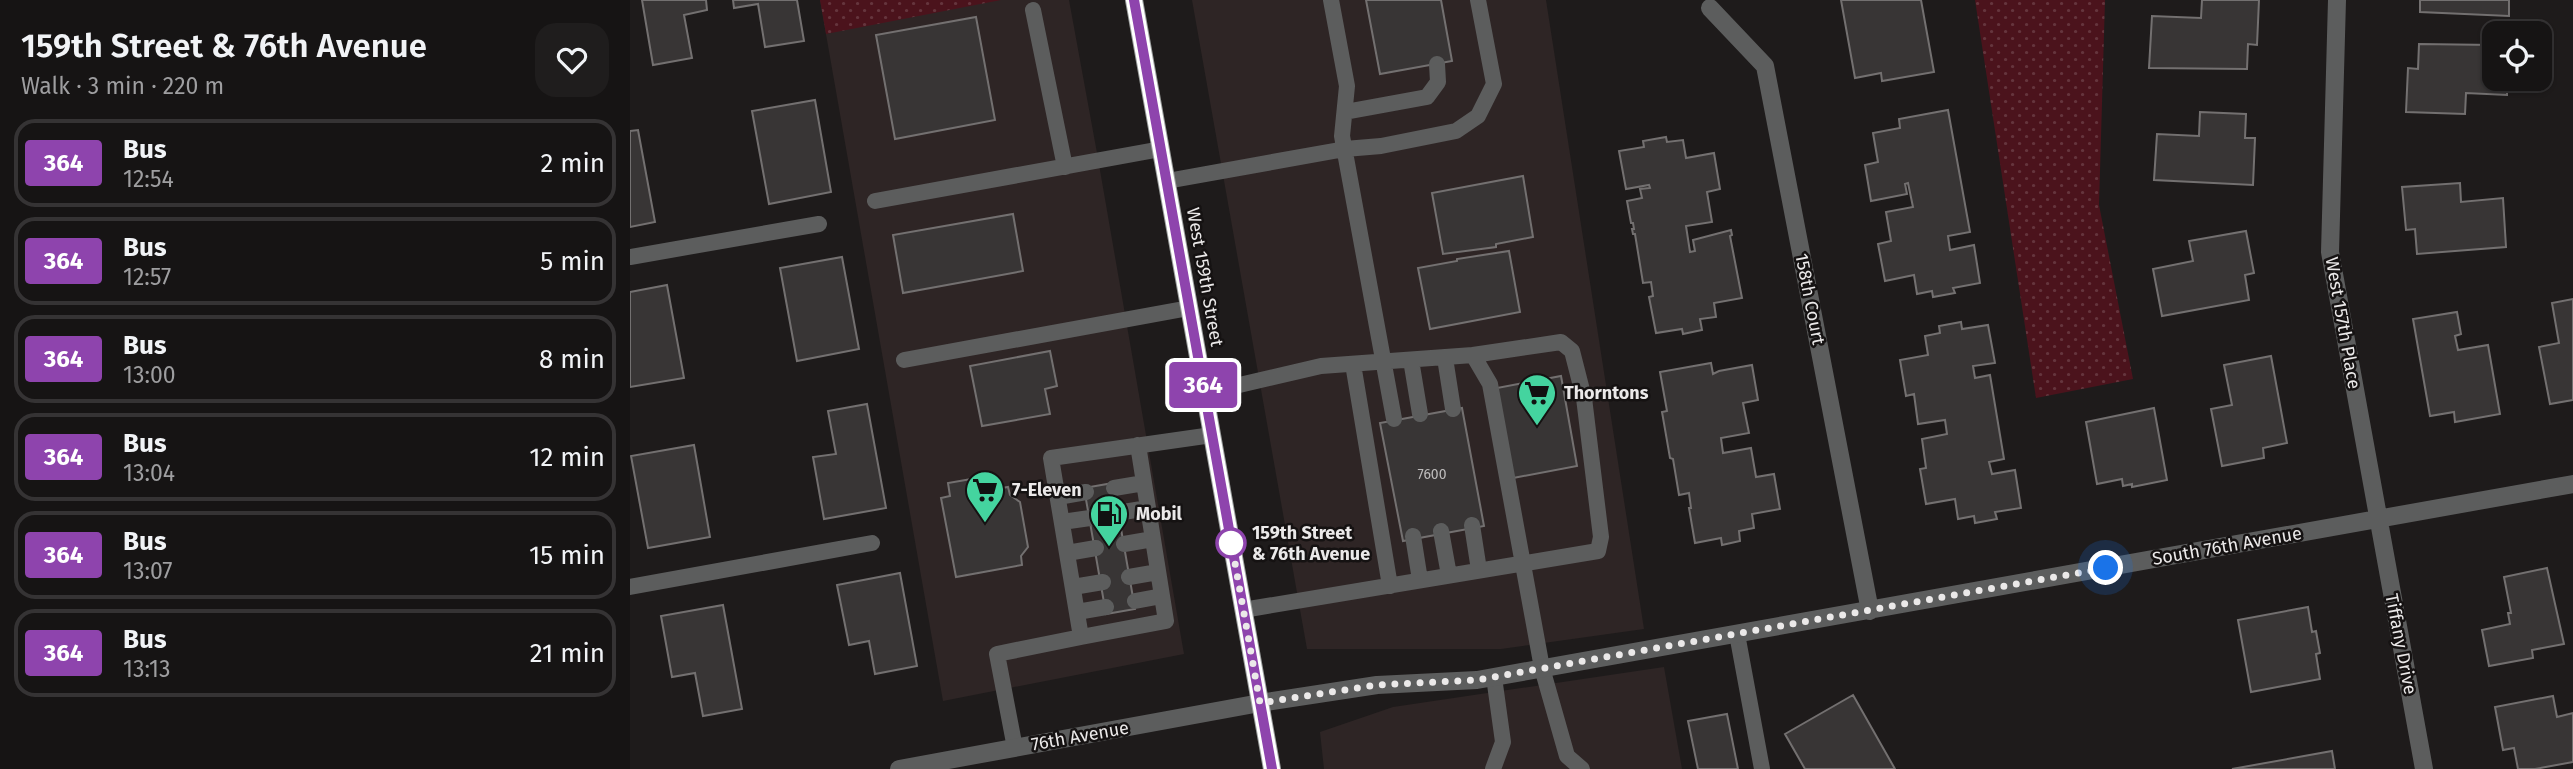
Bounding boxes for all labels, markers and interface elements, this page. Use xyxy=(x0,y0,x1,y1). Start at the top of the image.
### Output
map controls xyxy=(2482,21,2552,91)
button: locate xyxy=(2482,21,2552,91)
button: heart xyxy=(535,23,609,97)
text: 159th Street & 76th Avenue xyxy=(21,26,427,66)
text: Walk · 3 min · 220 m xyxy=(21,72,224,100)
text: Bus xyxy=(123,134,166,165)
text: 2 min xyxy=(540,148,605,179)
text: 364 xyxy=(44,149,83,177)
text: 12:54 xyxy=(123,165,174,193)
street label: West 159th Street xyxy=(1182,206,1228,349)
text: Bus xyxy=(123,232,166,263)
text: 5 min xyxy=(540,246,605,277)
text: 364 xyxy=(44,247,83,275)
street label: 158th Court xyxy=(1790,251,1830,347)
street label: West 157th Place xyxy=(2321,255,2365,391)
text: 12:57 xyxy=(123,263,171,291)
text: Bus xyxy=(123,330,166,361)
text: 8 min xyxy=(539,344,605,375)
text: 364 xyxy=(44,345,83,373)
text: 13:00 xyxy=(123,361,176,389)
line badge: 364 xyxy=(1163,362,1243,408)
text: 364 xyxy=(1183,371,1223,399)
supermarket icon: Thorntons xyxy=(1516,372,1558,427)
place label: Thorntons xyxy=(1564,382,1649,404)
text: Bus xyxy=(123,428,166,459)
text: 12 min xyxy=(529,442,605,473)
text: 364 xyxy=(44,443,83,471)
text: 13:04 xyxy=(123,459,175,487)
house number: 7600 xyxy=(1418,466,1447,483)
supermarket icon: 7-Eleven xyxy=(964,469,1006,524)
place label: 7-Eleven xyxy=(1012,479,1082,501)
fuel station icon: Mobil xyxy=(1088,493,1130,548)
place label: Mobil xyxy=(1136,503,1182,525)
place label: 159th Street & 76th Avenue xyxy=(1252,522,1370,565)
street label: South 76th Avenue xyxy=(2151,522,2303,570)
text: Bus xyxy=(123,526,166,557)
marker: 159th Street & 76th Avenue xyxy=(1216,528,1246,558)
text: 15 min xyxy=(529,540,605,571)
text: 364 xyxy=(44,541,83,569)
your location xyxy=(2088,550,2123,585)
text: 13:07 xyxy=(123,557,173,585)
street label: Tiffany Drive xyxy=(2380,592,2422,696)
text: Bus xyxy=(123,624,166,655)
text: 21 min xyxy=(530,638,605,669)
text: 364 xyxy=(44,639,83,667)
text: 13:13 xyxy=(123,655,170,683)
street label: 76th Avenue xyxy=(1029,717,1131,755)

